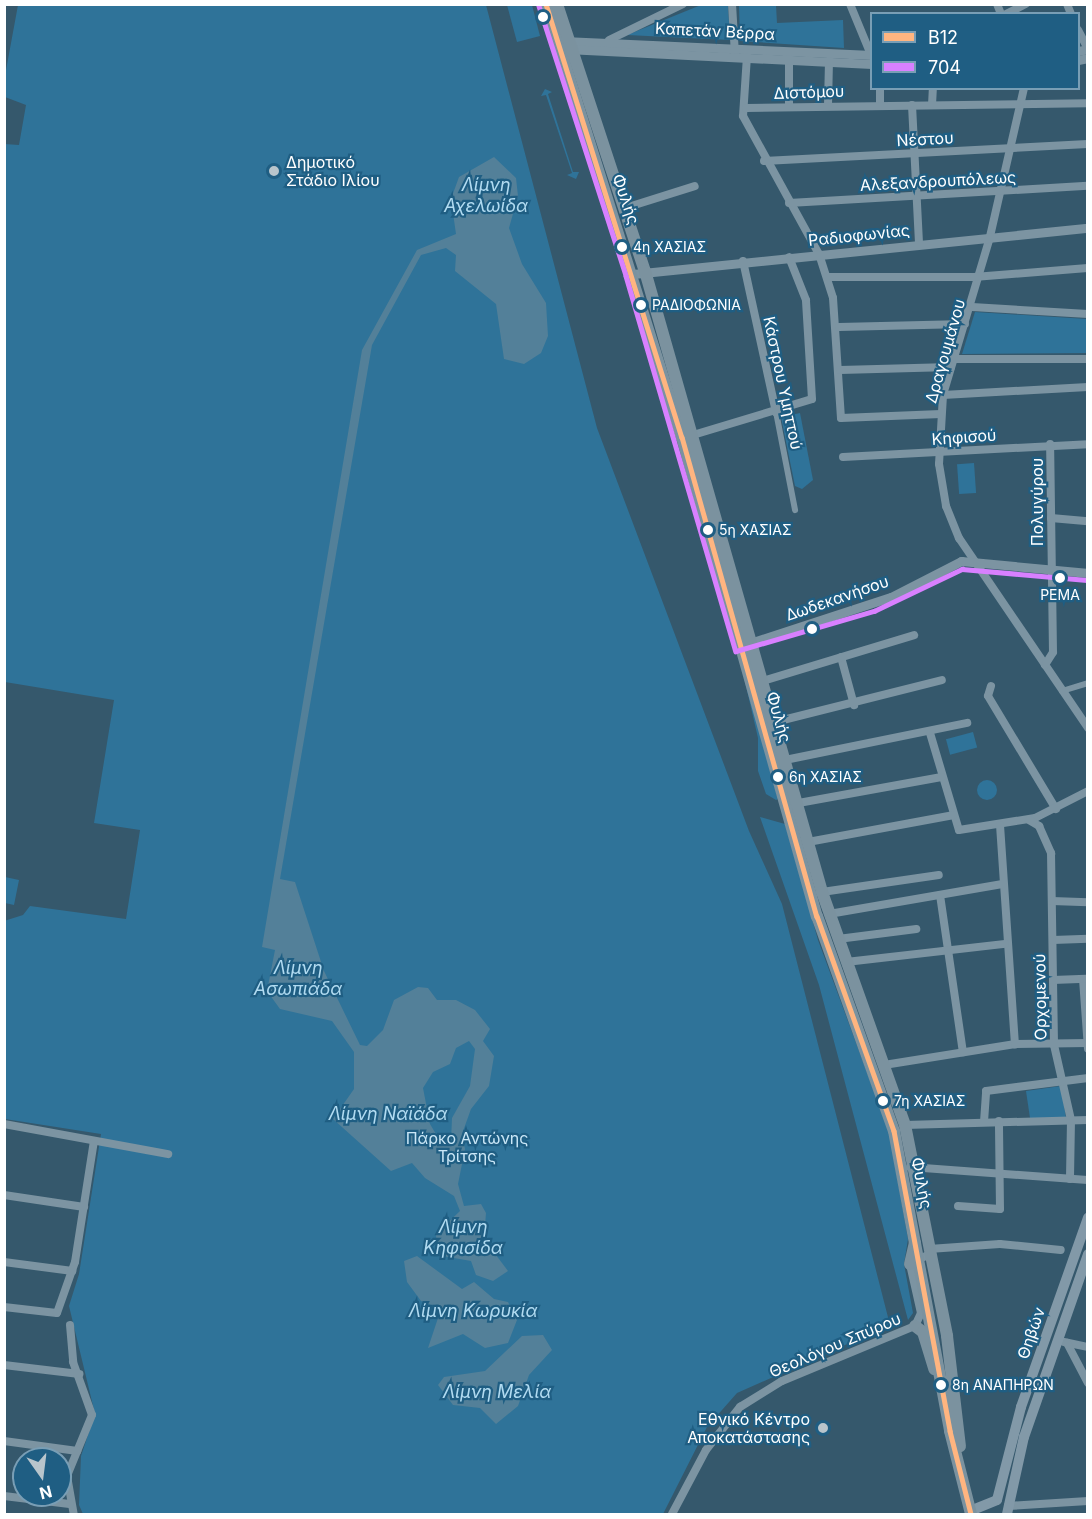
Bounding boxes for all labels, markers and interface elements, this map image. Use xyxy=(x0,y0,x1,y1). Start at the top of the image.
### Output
unlabelled marker xyxy=(537,11,549,23)
legend xyxy=(870,12,1080,90)
street label: Καπετάν Βέρρα xyxy=(655,18,775,44)
text: Β12 xyxy=(928,27,958,48)
text: 704 xyxy=(928,57,961,78)
street label: Διστόμου xyxy=(773,81,845,103)
street label: Νέστου xyxy=(896,128,954,150)
place label: Δημοτικό Στάδιο Ιλίου xyxy=(286,152,380,190)
marker: Δημοτικό Στάδιο Ιλίου xyxy=(267,164,281,178)
street label: Αλεξανδρουπόλεως xyxy=(859,167,1017,195)
street label: Φυλής xyxy=(608,171,644,227)
water label: Λίμνη Αχελωίδα xyxy=(444,175,528,218)
street label: Ραδιοφωνίας xyxy=(807,220,911,250)
place label: 4η ΧΑΣΙΑΣ xyxy=(633,239,706,255)
marker: 4η ΧΑΣΙΑΣ xyxy=(616,241,628,253)
place label: ΡΑΔΙΟΦΩΝΙΑ xyxy=(652,297,741,313)
street label: Δραγουμάνου xyxy=(921,297,969,405)
marker: ΡΑΔΙΟΦΩΝΙΑ xyxy=(635,299,647,311)
street label: Κάστρου Υμηττού xyxy=(760,315,806,451)
street label: Κηφισού xyxy=(931,425,997,449)
street label: Πολυγύρου xyxy=(1027,458,1047,546)
place label: 5η ΧΑΣΙΑΣ xyxy=(719,522,792,538)
marker: 5η ΧΑΣΙΑΣ xyxy=(702,524,714,536)
street label: Δωδεκανήσου xyxy=(783,571,891,625)
marker: ΡΕΜΑ xyxy=(1054,572,1066,584)
place label: ΡΕΜΑ xyxy=(1040,587,1080,603)
unlabelled marker xyxy=(806,623,818,635)
street label: Φυλής xyxy=(763,689,795,745)
place label: 6η ΧΑΣΙΑΣ xyxy=(789,769,862,785)
marker: 6η ΧΑΣΙΑΣ xyxy=(772,771,784,783)
street label: Ορχομενού xyxy=(1030,954,1050,1040)
water label: Λίμνη Ασωπιάδα xyxy=(254,958,342,1000)
place label: 7η ΧΑΣΙΑΣ xyxy=(894,1093,965,1109)
marker: 7η ΧΑΣΙΑΣ xyxy=(877,1095,889,1107)
water label: Λίμνη Ναϊάδα xyxy=(328,1103,448,1125)
park label: Πάρκο Αντώνης Τρίτσης xyxy=(406,1128,528,1166)
street label: Φυλής xyxy=(908,1156,936,1210)
water label: Λίμνη Κηφισίδα xyxy=(423,1217,503,1260)
water label: Λίμνη Κωρυκία xyxy=(409,1300,537,1322)
street label: Θηβών xyxy=(1013,1305,1049,1361)
street label: Θεολόγου Σπύρου xyxy=(766,1309,904,1381)
place label: 8η ΑΝΑΠΗΡΩΝ xyxy=(952,1377,1054,1393)
marker: 8η ΑΝΑΠΗΡΩΝ xyxy=(935,1379,947,1391)
water label: Λίμνη Μελία xyxy=(443,1381,551,1403)
place label: Εθνικό Κέντρο Αποκατάστασης xyxy=(687,1409,810,1447)
marker: Εθνικό Κέντρο Αποκατάστασης xyxy=(814,1419,832,1437)
north arrow xyxy=(12,1447,72,1507)
text: N xyxy=(38,1481,54,1504)

